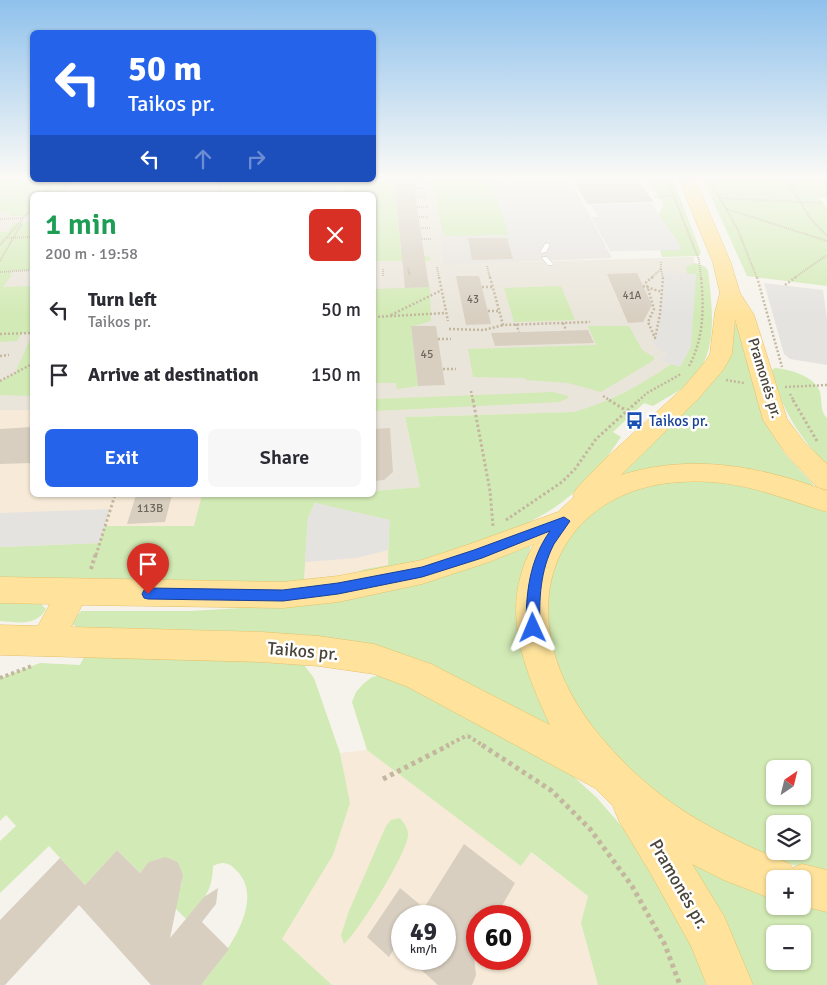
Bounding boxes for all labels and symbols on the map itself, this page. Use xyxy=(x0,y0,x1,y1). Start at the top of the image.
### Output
house number: 41A xyxy=(623,289,642,302)
house number: 43 xyxy=(467,293,479,306)
street label: Pramonės pr. xyxy=(744,336,786,420)
house number: 45 xyxy=(421,347,433,362)
bus stop icon: Taikos pr. xyxy=(625,411,645,431)
place label: Taikos pr. xyxy=(649,412,708,430)
house number: 113B xyxy=(137,501,163,516)
pin xyxy=(127,543,169,594)
position arrow xyxy=(506,601,558,653)
street label: Taikos pr. xyxy=(267,637,339,665)
north arrow xyxy=(766,760,811,805)
street label: Pramonės pr. xyxy=(645,835,713,933)
speed limit sign: 60 xyxy=(466,905,531,970)

